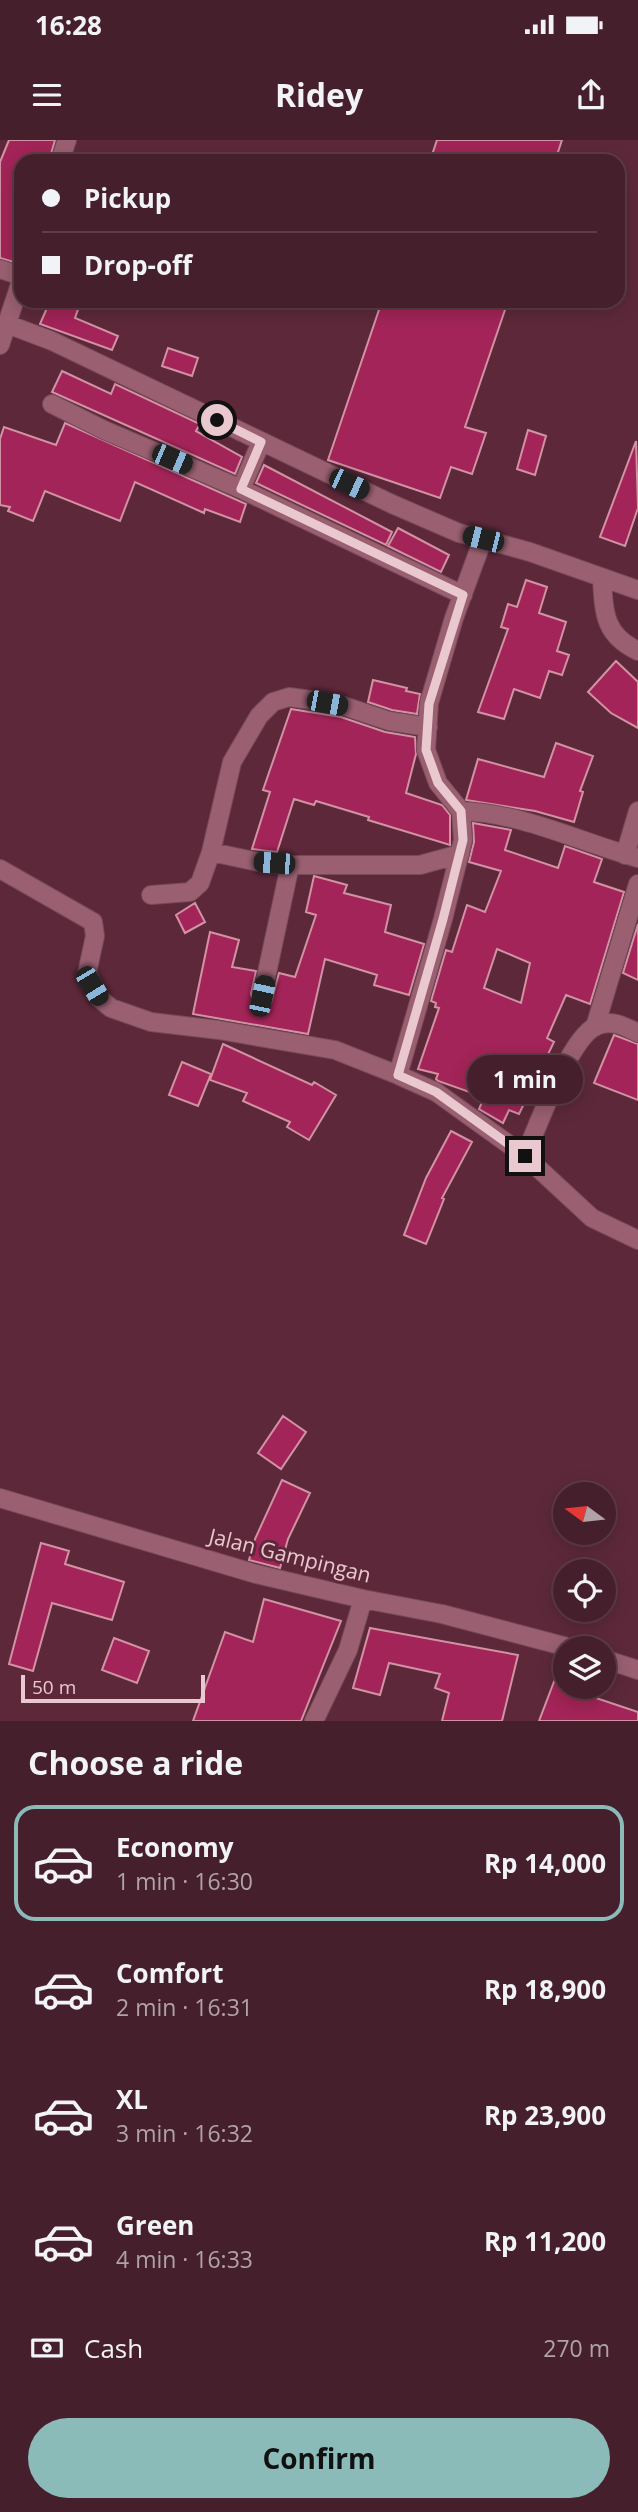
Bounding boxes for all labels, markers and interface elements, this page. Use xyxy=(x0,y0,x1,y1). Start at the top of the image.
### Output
text: 16:28 xyxy=(35,7,102,43)
text: Ridey xyxy=(275,73,363,116)
icon: menu xyxy=(28,76,66,114)
icon: share xyxy=(572,76,610,114)
text: Pickup xyxy=(84,180,171,216)
text: Drop-off xyxy=(84,247,192,283)
route start xyxy=(201,404,233,436)
car xyxy=(149,441,196,477)
car xyxy=(326,466,373,502)
car xyxy=(461,524,506,554)
car xyxy=(305,689,350,717)
car xyxy=(253,851,296,875)
car xyxy=(73,963,112,1009)
car xyxy=(248,973,277,1019)
callout: 1 min xyxy=(467,1054,583,1104)
text: 1 min xyxy=(493,1063,557,1095)
route end xyxy=(509,1140,541,1172)
north arrow xyxy=(553,1482,616,1545)
map controls xyxy=(553,1482,616,1699)
street label: Jalan Gampingan xyxy=(204,1521,374,1589)
button: locate xyxy=(553,1559,616,1622)
button: layers xyxy=(553,1636,616,1699)
scale bar xyxy=(21,1672,205,1704)
text: 50 m xyxy=(32,1674,76,1700)
text: Choose a ride xyxy=(28,1741,243,1784)
text: Economy xyxy=(116,1829,234,1865)
icon: car xyxy=(32,1832,95,1895)
text: Rp 14,000 xyxy=(484,1845,606,1881)
text: 1 min · 16:30 xyxy=(116,1865,253,1897)
text: Comfort xyxy=(116,1955,223,1991)
icon: car xyxy=(32,1958,95,2021)
text: Rp 18,900 xyxy=(484,1971,606,2007)
text: 2 min · 16:31 xyxy=(116,1991,253,2023)
text: XL xyxy=(116,2081,148,2117)
icon: car xyxy=(32,2084,95,2147)
text: Rp 23,900 xyxy=(484,2097,606,2133)
text: 3 min · 16:32 xyxy=(116,2117,253,2149)
text: Green xyxy=(116,2207,194,2243)
icon: car xyxy=(32,2210,95,2273)
text: Rp 11,200 xyxy=(484,2223,606,2259)
text: 4 min · 16:33 xyxy=(116,2243,253,2275)
icon: cash xyxy=(28,2329,66,2367)
text: Cash xyxy=(84,2330,143,2366)
text: 270 m xyxy=(543,2332,610,2364)
button: Confirm xyxy=(28,2418,610,2498)

